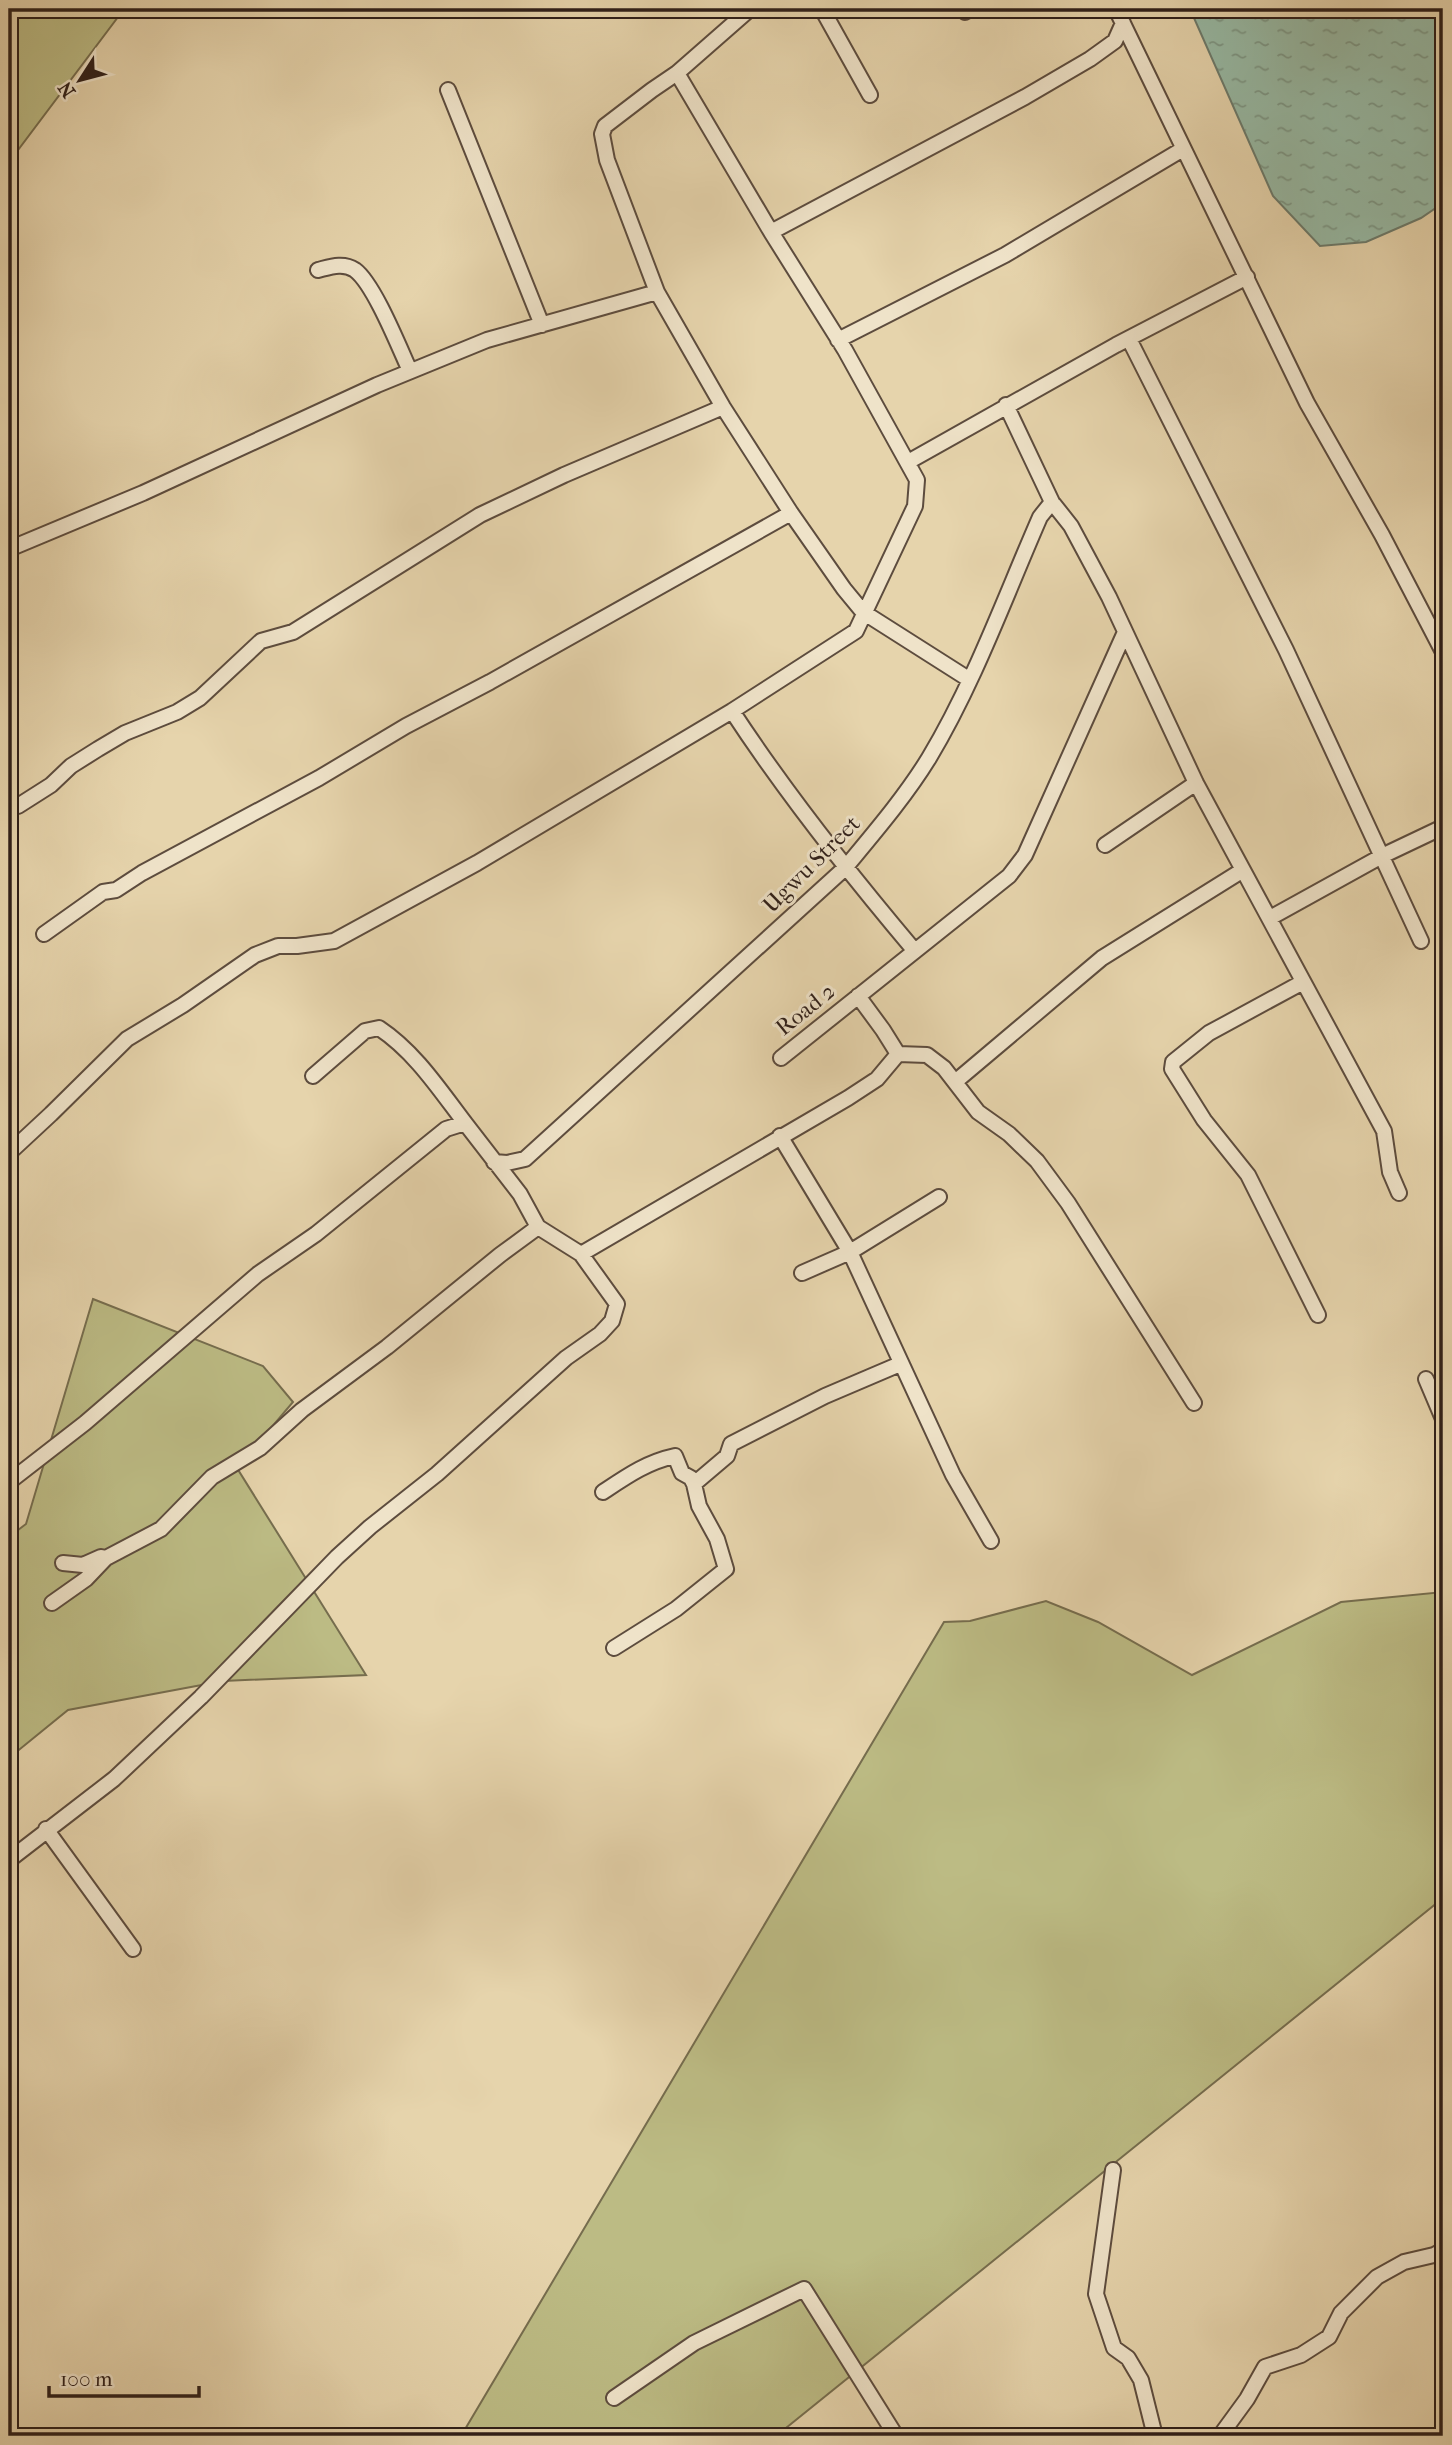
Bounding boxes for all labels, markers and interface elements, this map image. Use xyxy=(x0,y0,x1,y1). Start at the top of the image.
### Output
north arrow xyxy=(46,46,116,116)
text: N xyxy=(54,77,80,102)
street label: Ugwu Street xyxy=(757,810,866,919)
street label: Road 2 xyxy=(770,977,840,1041)
scale bar xyxy=(49,2354,200,2398)
text: 100 m xyxy=(60,2367,113,2391)

